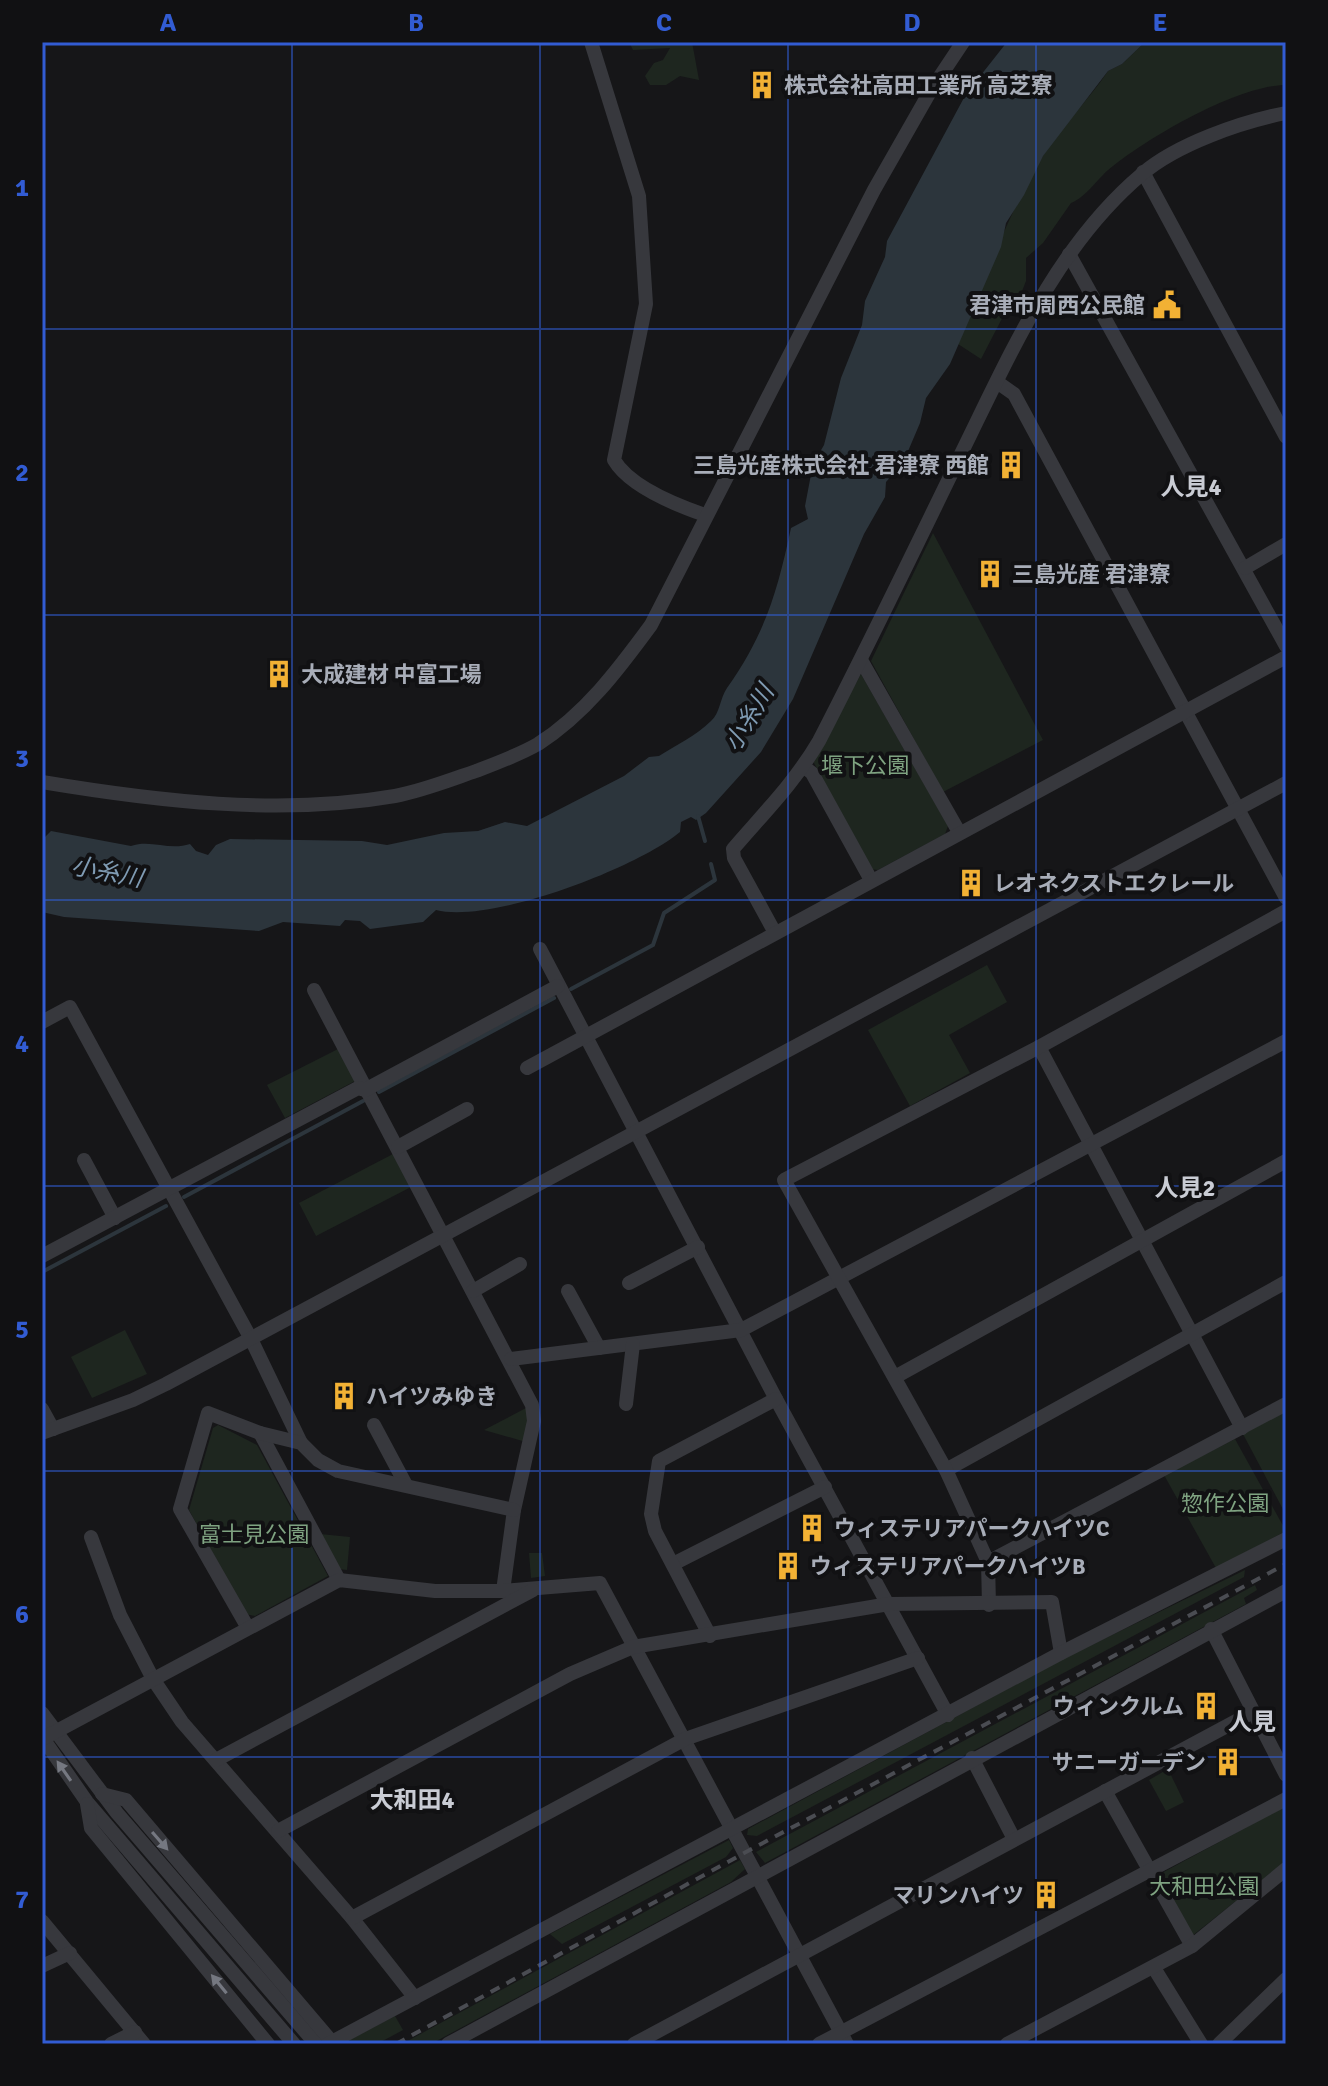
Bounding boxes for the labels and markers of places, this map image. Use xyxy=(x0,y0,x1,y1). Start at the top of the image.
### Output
building icon: 株式会社高田工業所 高芝寮 xyxy=(747,70,777,100)
place label: 株式会社高田工業所 高芝寮 xyxy=(784,72,1053,99)
public building icon: 君津市周西公民館 xyxy=(1152,290,1182,320)
place label: 君津市周西公民館 xyxy=(969,292,1145,319)
building icon: 三島光産株式会社 君津寮 西館 xyxy=(996,450,1026,480)
place label: 三島光産株式会社 君津寮 西館 xyxy=(693,452,989,479)
building icon: 三島光産 君津寮 xyxy=(975,559,1005,589)
place label: 三島光産 君津寮 xyxy=(1012,561,1171,588)
building icon: 大成建材 中富工場 xyxy=(264,659,294,689)
place label: 大成建材 中富工場 xyxy=(301,661,482,688)
building icon: レオネクストエクレール xyxy=(956,868,986,898)
place label: レオネクストエクレール xyxy=(993,870,1234,897)
building icon: ハイツみゆき xyxy=(329,1381,359,1411)
place label: ハイツみゆき xyxy=(366,1383,498,1410)
building icon: ウィステリアパークハイツC xyxy=(797,1513,827,1543)
place label: ウィステリアパークハイツC xyxy=(834,1515,1109,1542)
building icon: ウィステリアパークハイツB xyxy=(773,1551,803,1581)
place label: ウィステリアパークハイツB xyxy=(810,1553,1086,1580)
building icon: ウィンクルム xyxy=(1191,1691,1221,1721)
place label: ウィンクルム xyxy=(1053,1693,1184,1720)
building icon: サニーガーデン xyxy=(1213,1747,1243,1777)
place label: サニーガーデン xyxy=(1052,1749,1206,1776)
building icon: マリンハイツ xyxy=(1031,1880,1061,1910)
place label: マリンハイツ xyxy=(892,1882,1024,1909)

